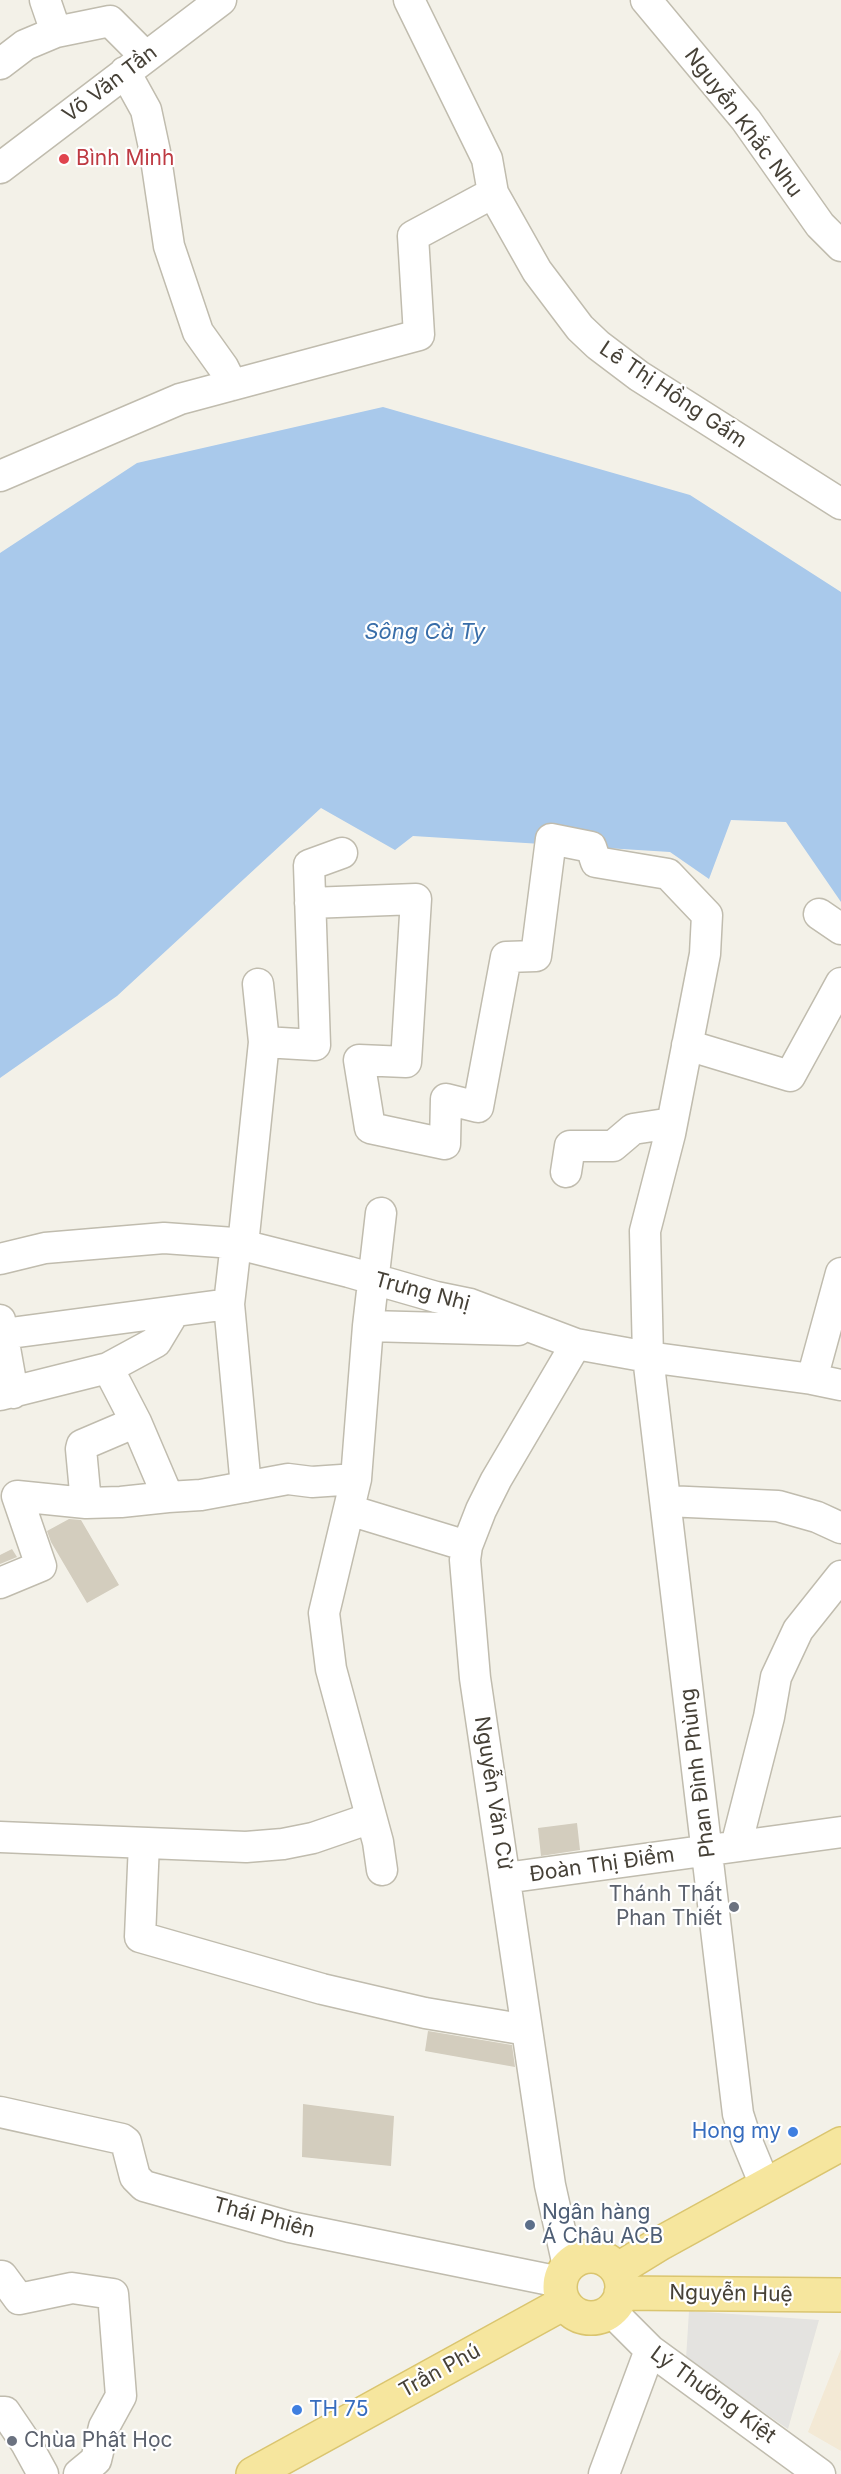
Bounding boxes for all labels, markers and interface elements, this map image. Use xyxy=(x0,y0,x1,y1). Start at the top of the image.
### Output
street label: Võ Văn Tần xyxy=(58,40,162,128)
street label: Nguyễn Khắc Nhu xyxy=(679,44,807,202)
place label: Bình Minh xyxy=(76,146,174,172)
marker: Bình Minh xyxy=(57,152,71,166)
street label: Lê Thị Hồng Gấm xyxy=(595,336,751,454)
water label: Sông Cà Ty xyxy=(365,619,485,645)
street label: Trưng Nhị xyxy=(372,1267,472,1317)
street label: Phan Đình Phùng xyxy=(675,1687,721,1859)
street label: Nguyễn Văn Cừ xyxy=(468,1715,518,1871)
street label: Đoàn Thị Điểm xyxy=(528,1842,676,1888)
place label: Thánh Thất Phan Thiết xyxy=(609,1882,722,1932)
marker: Thánh Thất Phan Thiết xyxy=(727,1900,741,1914)
place label: Hong my xyxy=(692,2119,781,2145)
marker: Hong my xyxy=(786,2125,800,2139)
street label: Thái Phiên xyxy=(210,2192,318,2244)
place label: Ngân hàng Á Châu ACB xyxy=(542,2200,663,2250)
marker: Ngân hàng Á Châu ACB xyxy=(523,2218,537,2232)
street label: Nguyễn Huệ xyxy=(669,2280,793,2308)
street label: Trần Phú xyxy=(395,2338,485,2404)
street label: Lý Thường Kiệt xyxy=(645,2341,781,2449)
place label: TH 75 xyxy=(309,2397,369,2423)
marker: TH 75 xyxy=(290,2403,304,2417)
place label: Chùa Phật Học xyxy=(24,2428,172,2454)
marker: Chùa Phật Học xyxy=(5,2434,19,2448)

